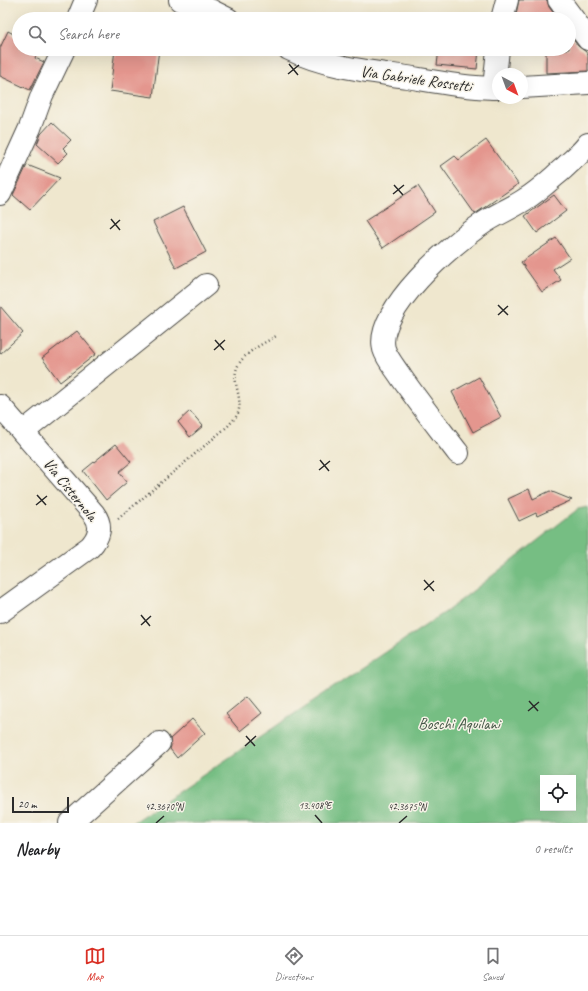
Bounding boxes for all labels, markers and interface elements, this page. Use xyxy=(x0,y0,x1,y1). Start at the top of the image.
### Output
search box xyxy=(12,12,576,56)
icon: search xyxy=(26,23,48,45)
text: Search here xyxy=(58,25,119,44)
street label: Via Gabriele Rossetti xyxy=(359,61,475,97)
north arrow xyxy=(492,68,528,104)
street label: Via Cisternola xyxy=(39,454,103,526)
park label: Boschi Aquilani xyxy=(418,714,502,734)
map controls xyxy=(540,775,576,811)
button: locate xyxy=(540,775,576,811)
scale bar xyxy=(12,795,69,814)
text: 20 m xyxy=(18,797,37,811)
text: 13.408°E xyxy=(299,799,333,812)
text: 42.3670°N xyxy=(145,800,185,813)
text: 42.3675°N xyxy=(388,800,428,813)
text: Nearby xyxy=(16,839,59,860)
text: 0 results xyxy=(534,841,572,857)
tab: Map xyxy=(84,945,106,983)
tab: Directions xyxy=(275,945,313,983)
tab: Saved xyxy=(482,945,504,983)

